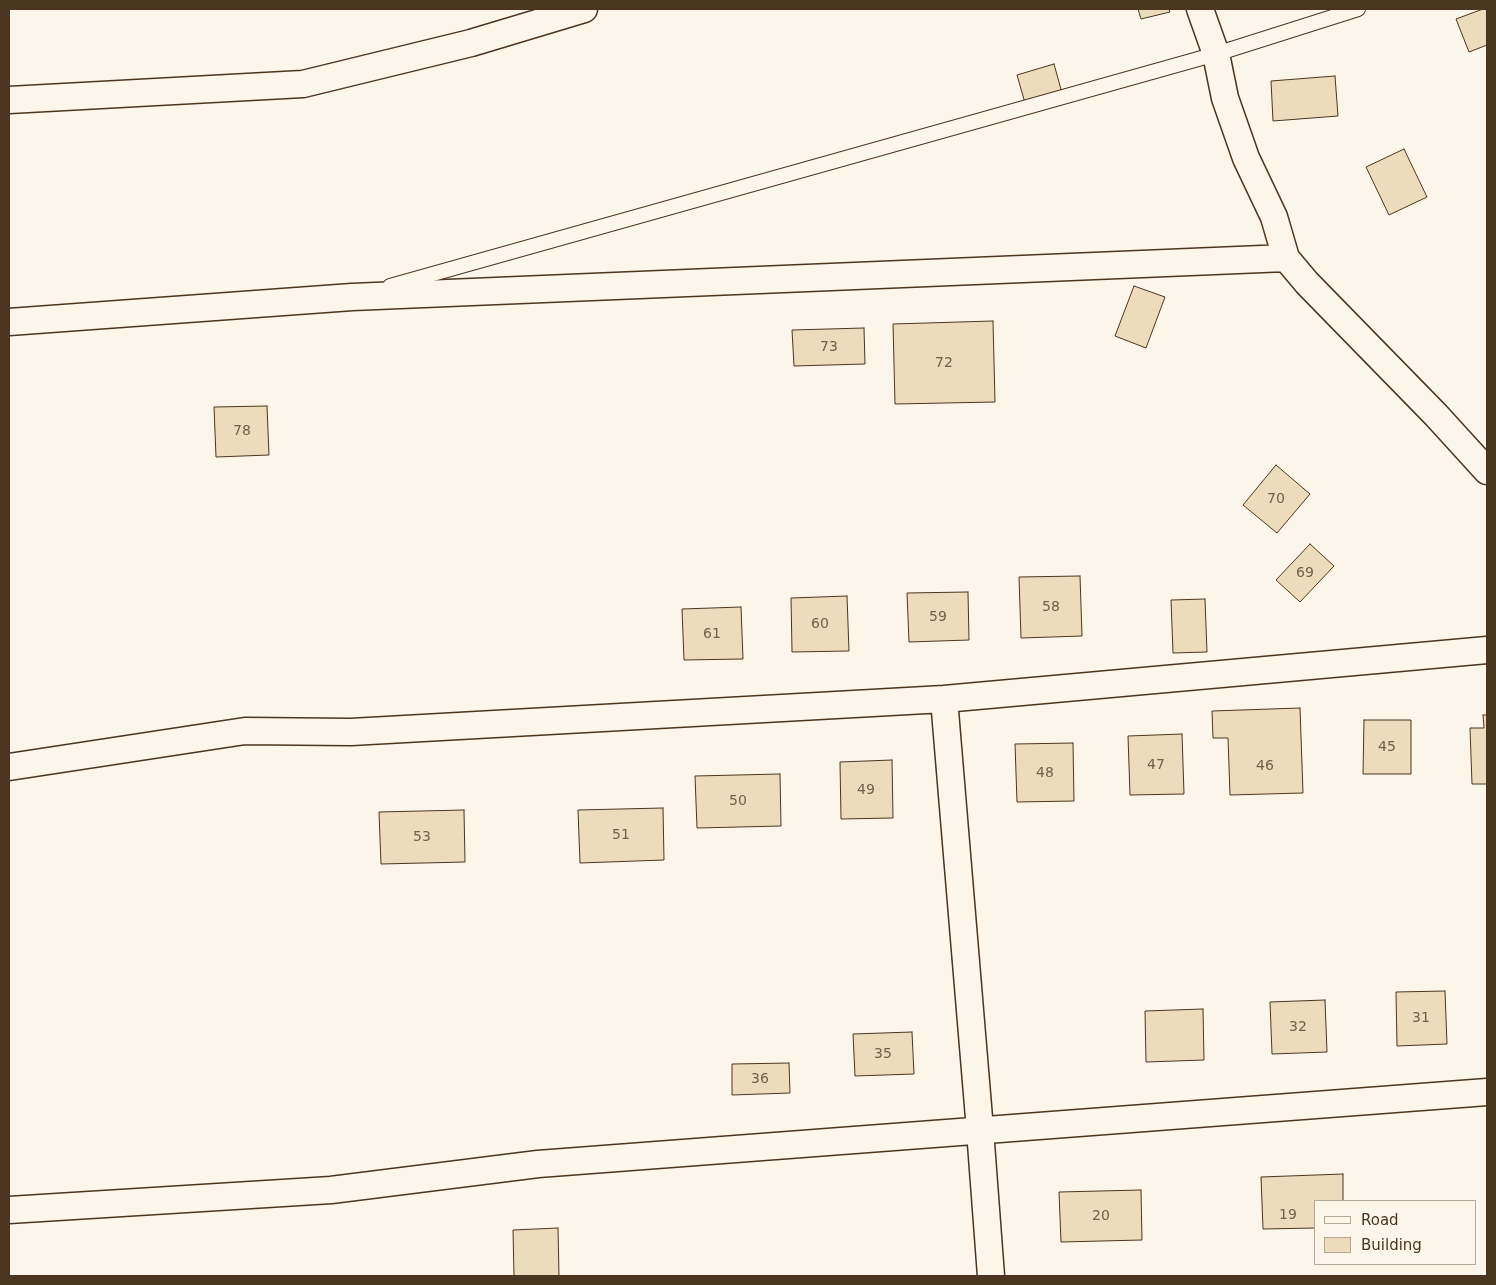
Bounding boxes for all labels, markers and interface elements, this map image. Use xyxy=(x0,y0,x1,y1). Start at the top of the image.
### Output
house number: 73 xyxy=(820,339,838,355)
house number: 72 xyxy=(935,355,953,371)
house number: 78 xyxy=(233,423,251,439)
house number: 70 xyxy=(1267,491,1285,507)
house number: 69 xyxy=(1296,565,1314,581)
house number: 58 xyxy=(1042,599,1060,615)
house number: 59 xyxy=(929,609,947,625)
house number: 60 xyxy=(811,616,829,632)
house number: 61 xyxy=(703,626,721,642)
house number: 45 xyxy=(1378,739,1396,755)
house number: 47 xyxy=(1147,757,1165,773)
house number: 46 xyxy=(1256,758,1274,774)
house number: 48 xyxy=(1036,765,1054,781)
house number: 49 xyxy=(857,782,875,798)
house number: 50 xyxy=(729,793,747,809)
house number: 51 xyxy=(612,827,630,843)
house number: 53 xyxy=(413,829,431,845)
house number: 31 xyxy=(1412,1010,1430,1026)
house number: 32 xyxy=(1289,1019,1307,1035)
house number: 35 xyxy=(874,1046,892,1062)
house number: 36 xyxy=(751,1071,769,1087)
legend xyxy=(1314,1200,1476,1265)
house number: 19 xyxy=(1279,1207,1297,1223)
house number: 20 xyxy=(1092,1208,1110,1224)
text: Road xyxy=(1361,1211,1399,1229)
text: Building xyxy=(1361,1236,1422,1254)

